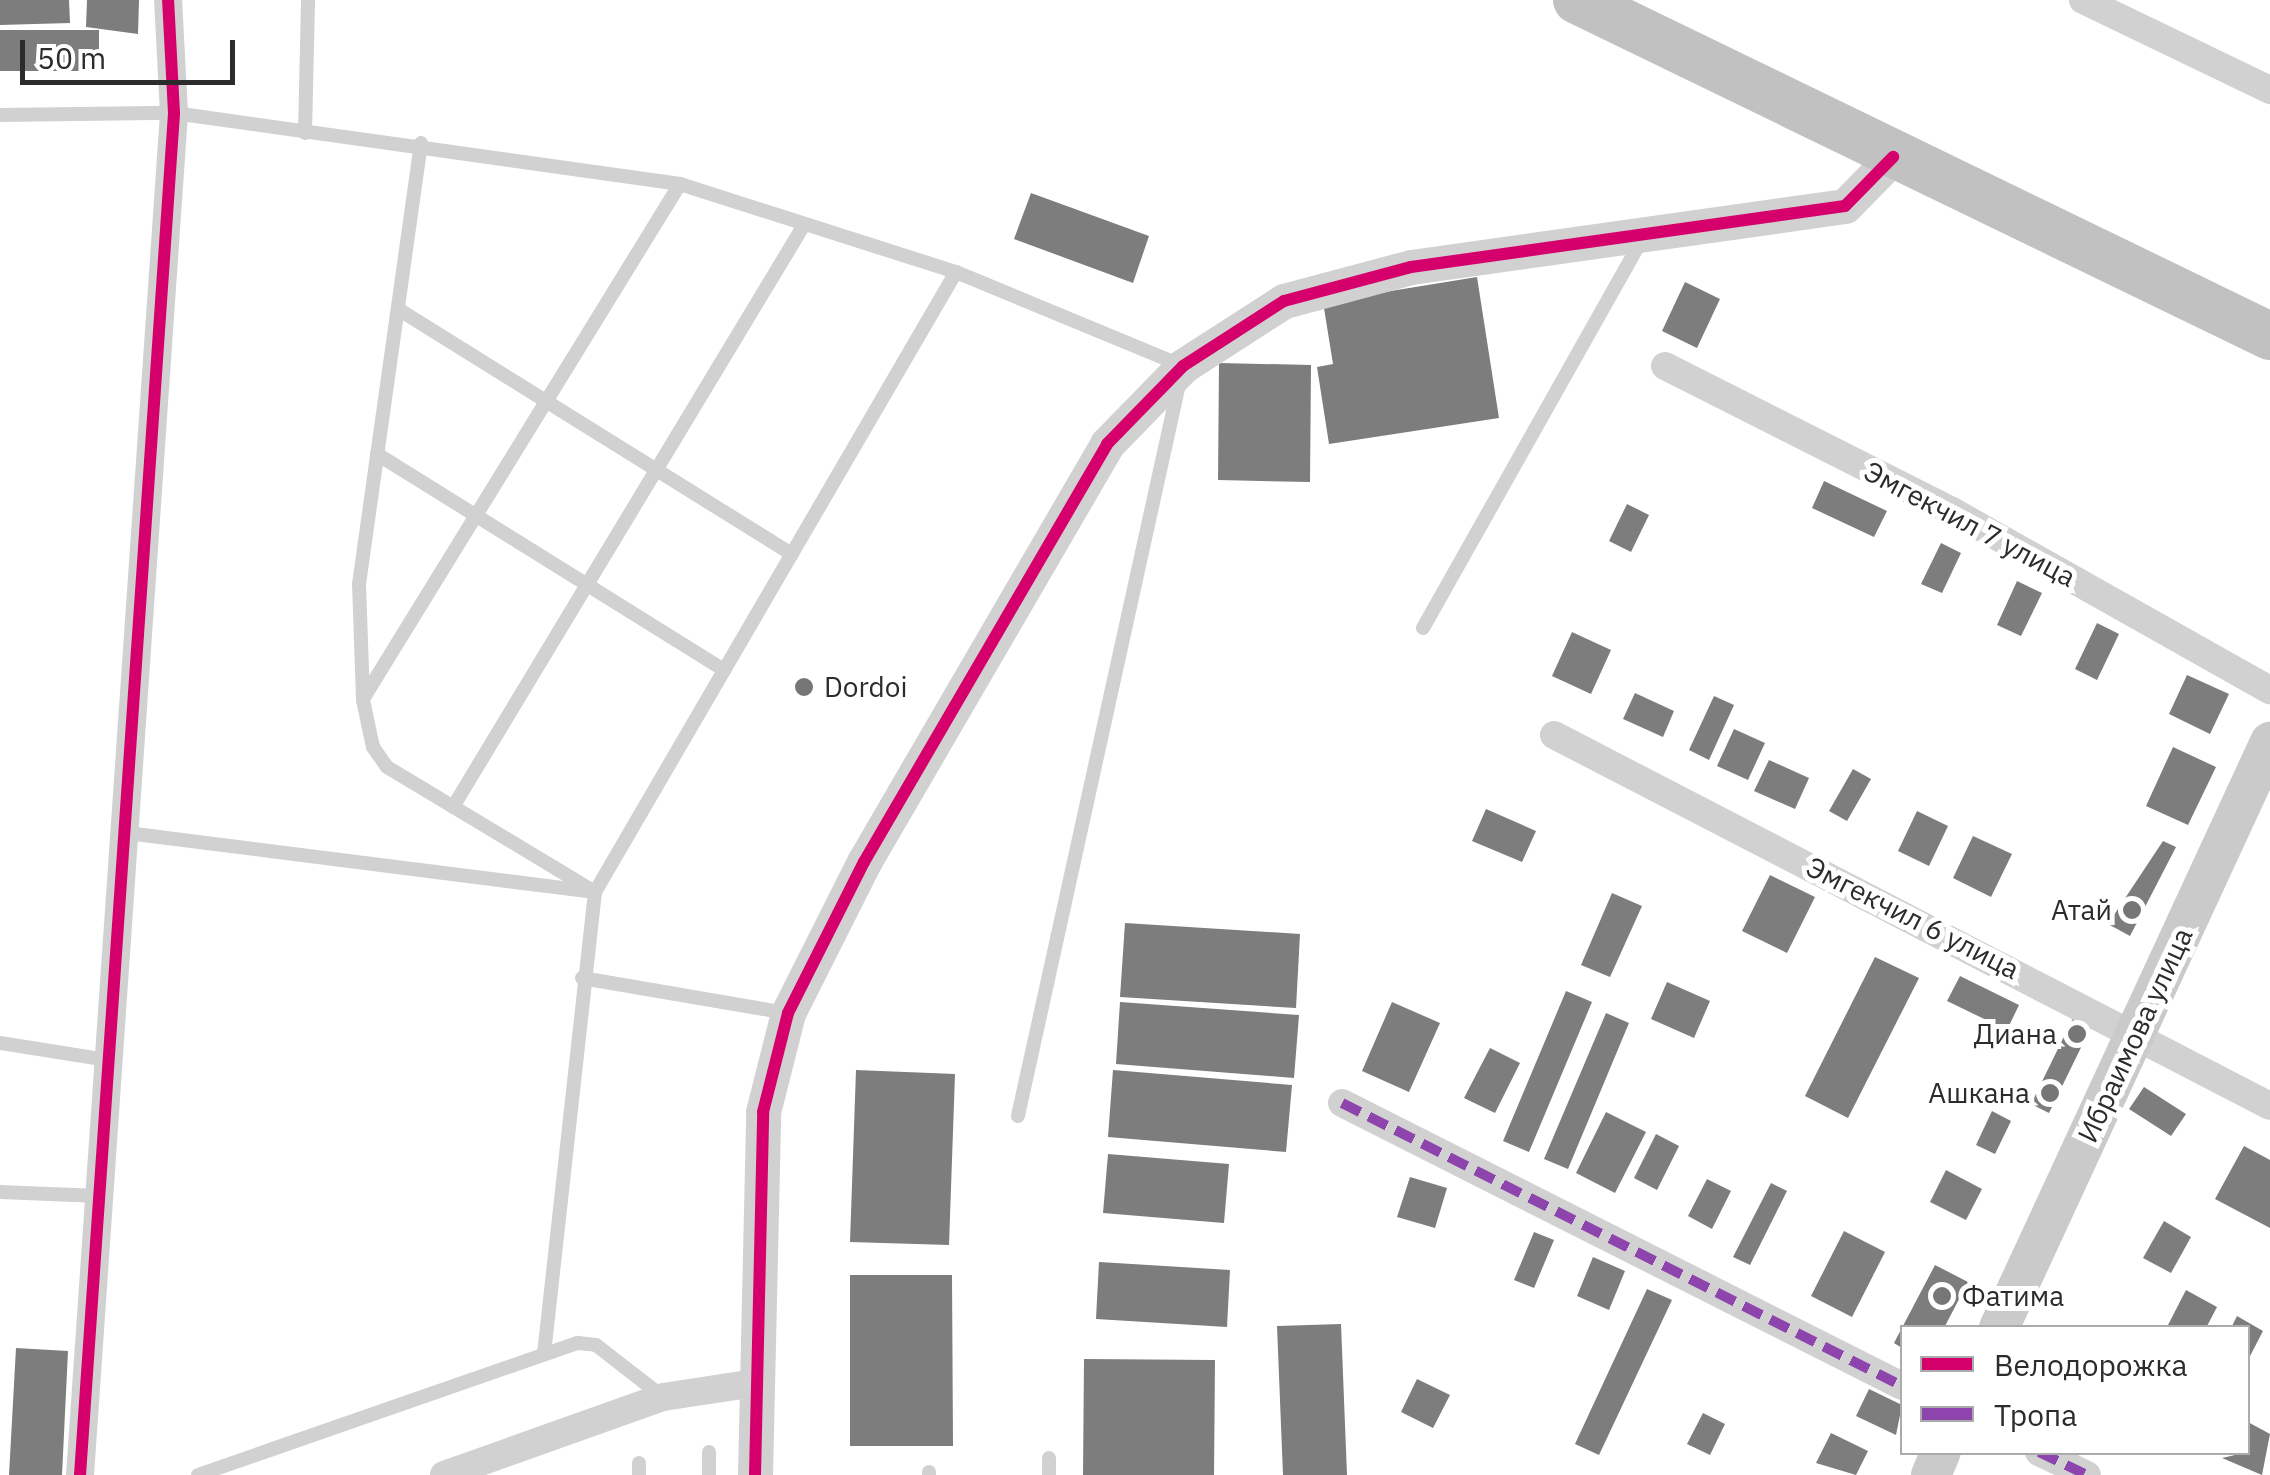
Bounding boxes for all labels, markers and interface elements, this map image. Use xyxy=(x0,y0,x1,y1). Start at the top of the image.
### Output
scale bar xyxy=(25,20,240,82)
text: 50 m xyxy=(37,38,106,77)
street label: Эмгекчил 7 улица xyxy=(1859,454,2081,594)
place label: Dordoi xyxy=(824,670,907,704)
marker: Dordoi xyxy=(793,676,815,698)
street label: Эмгекчил 6 улица xyxy=(1801,850,2025,986)
place label: Атай xyxy=(2051,893,2112,927)
marker: Атай xyxy=(2121,899,2143,921)
street label: Ибраимова улица xyxy=(2071,922,2199,1148)
place label: Диана xyxy=(1974,1017,2057,1051)
marker: Диана xyxy=(2066,1023,2088,1045)
place label: Ашкана xyxy=(1928,1076,2030,1110)
marker: Ашкана xyxy=(2039,1082,2061,1104)
place label: Фатима xyxy=(1962,1279,2064,1313)
marker: Фатима xyxy=(1931,1285,1953,1307)
legend xyxy=(1900,1325,2250,1455)
text: Велодорожка xyxy=(1994,1345,2188,1384)
text: Тропа xyxy=(1994,1395,2077,1434)

